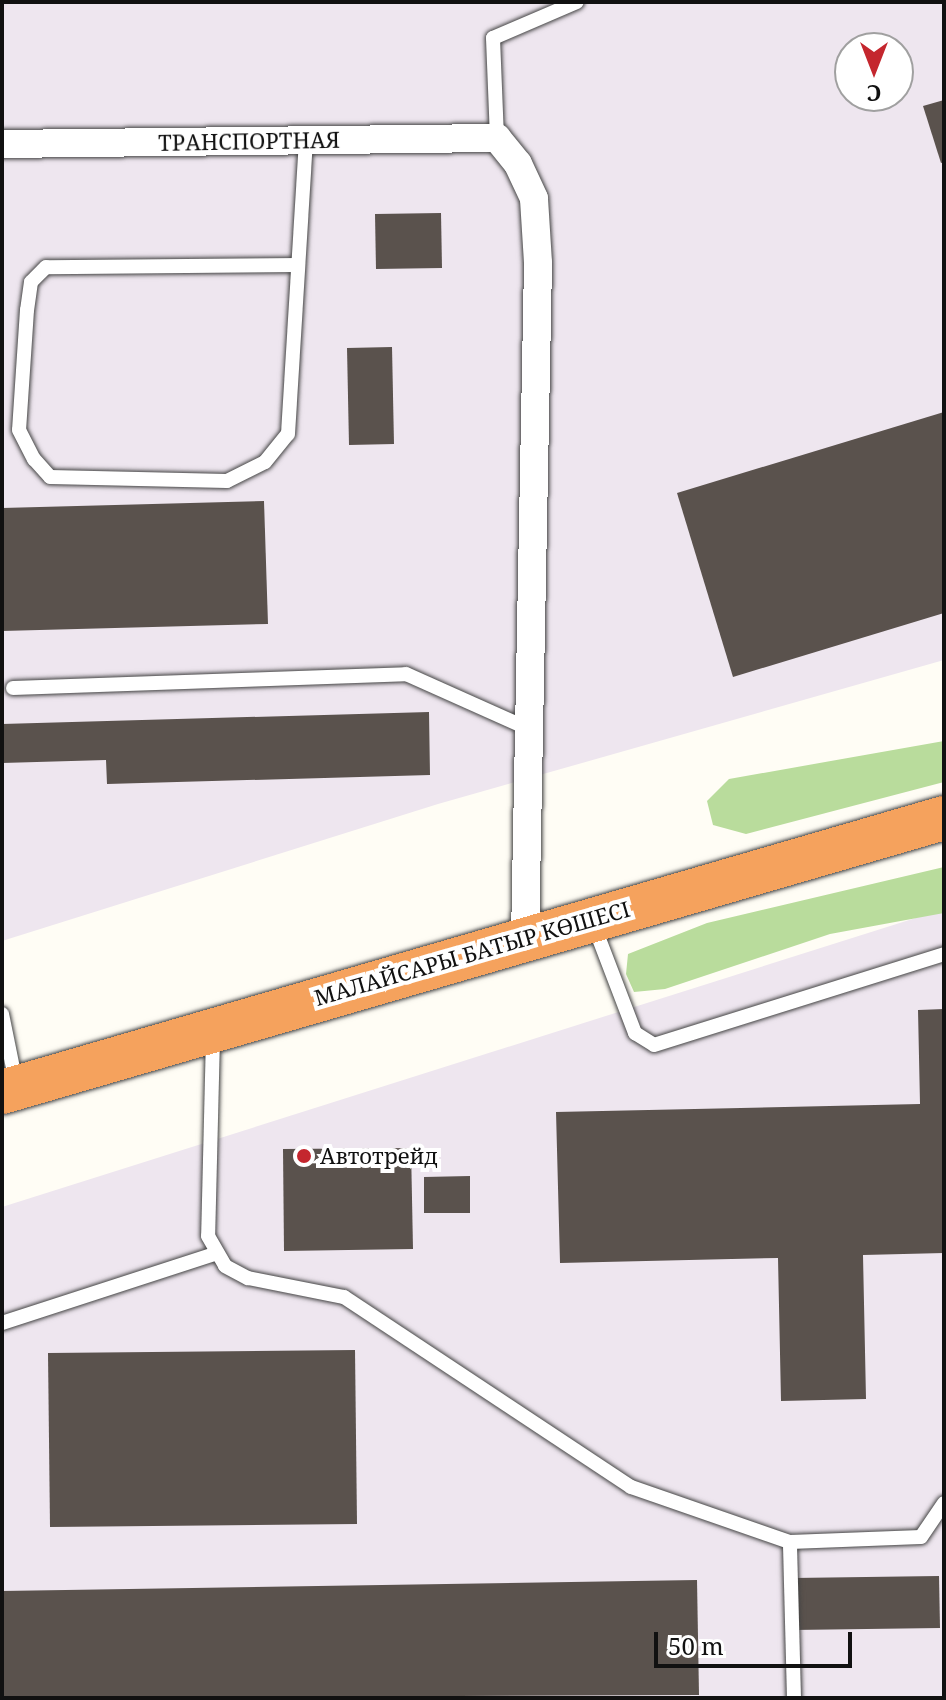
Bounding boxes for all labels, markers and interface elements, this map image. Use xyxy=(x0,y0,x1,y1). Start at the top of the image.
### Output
north arrow xyxy=(834,32,914,112)
text: С xyxy=(867,79,881,109)
street label: ТРАНСПОРТНАЯ xyxy=(158,126,340,156)
street label: МАЛАЙСАРЫ БАТЫР КӨШЕСІ xyxy=(311,895,633,1011)
place label: Автотрейд xyxy=(320,1143,438,1169)
marker: Автотрейд xyxy=(295,1147,313,1165)
scale bar xyxy=(658,1616,856,1666)
text: 50 m xyxy=(668,1629,724,1662)

